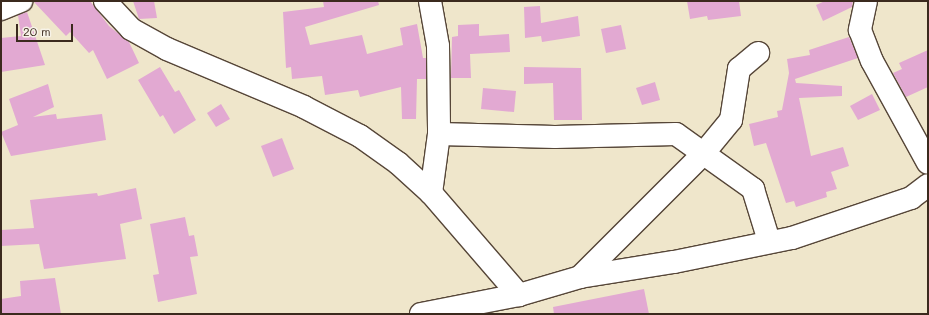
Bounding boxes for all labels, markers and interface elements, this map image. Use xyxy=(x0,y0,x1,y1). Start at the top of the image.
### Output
scale bar xyxy=(18,16,75,42)
text: 20 m xyxy=(23,23,51,39)

